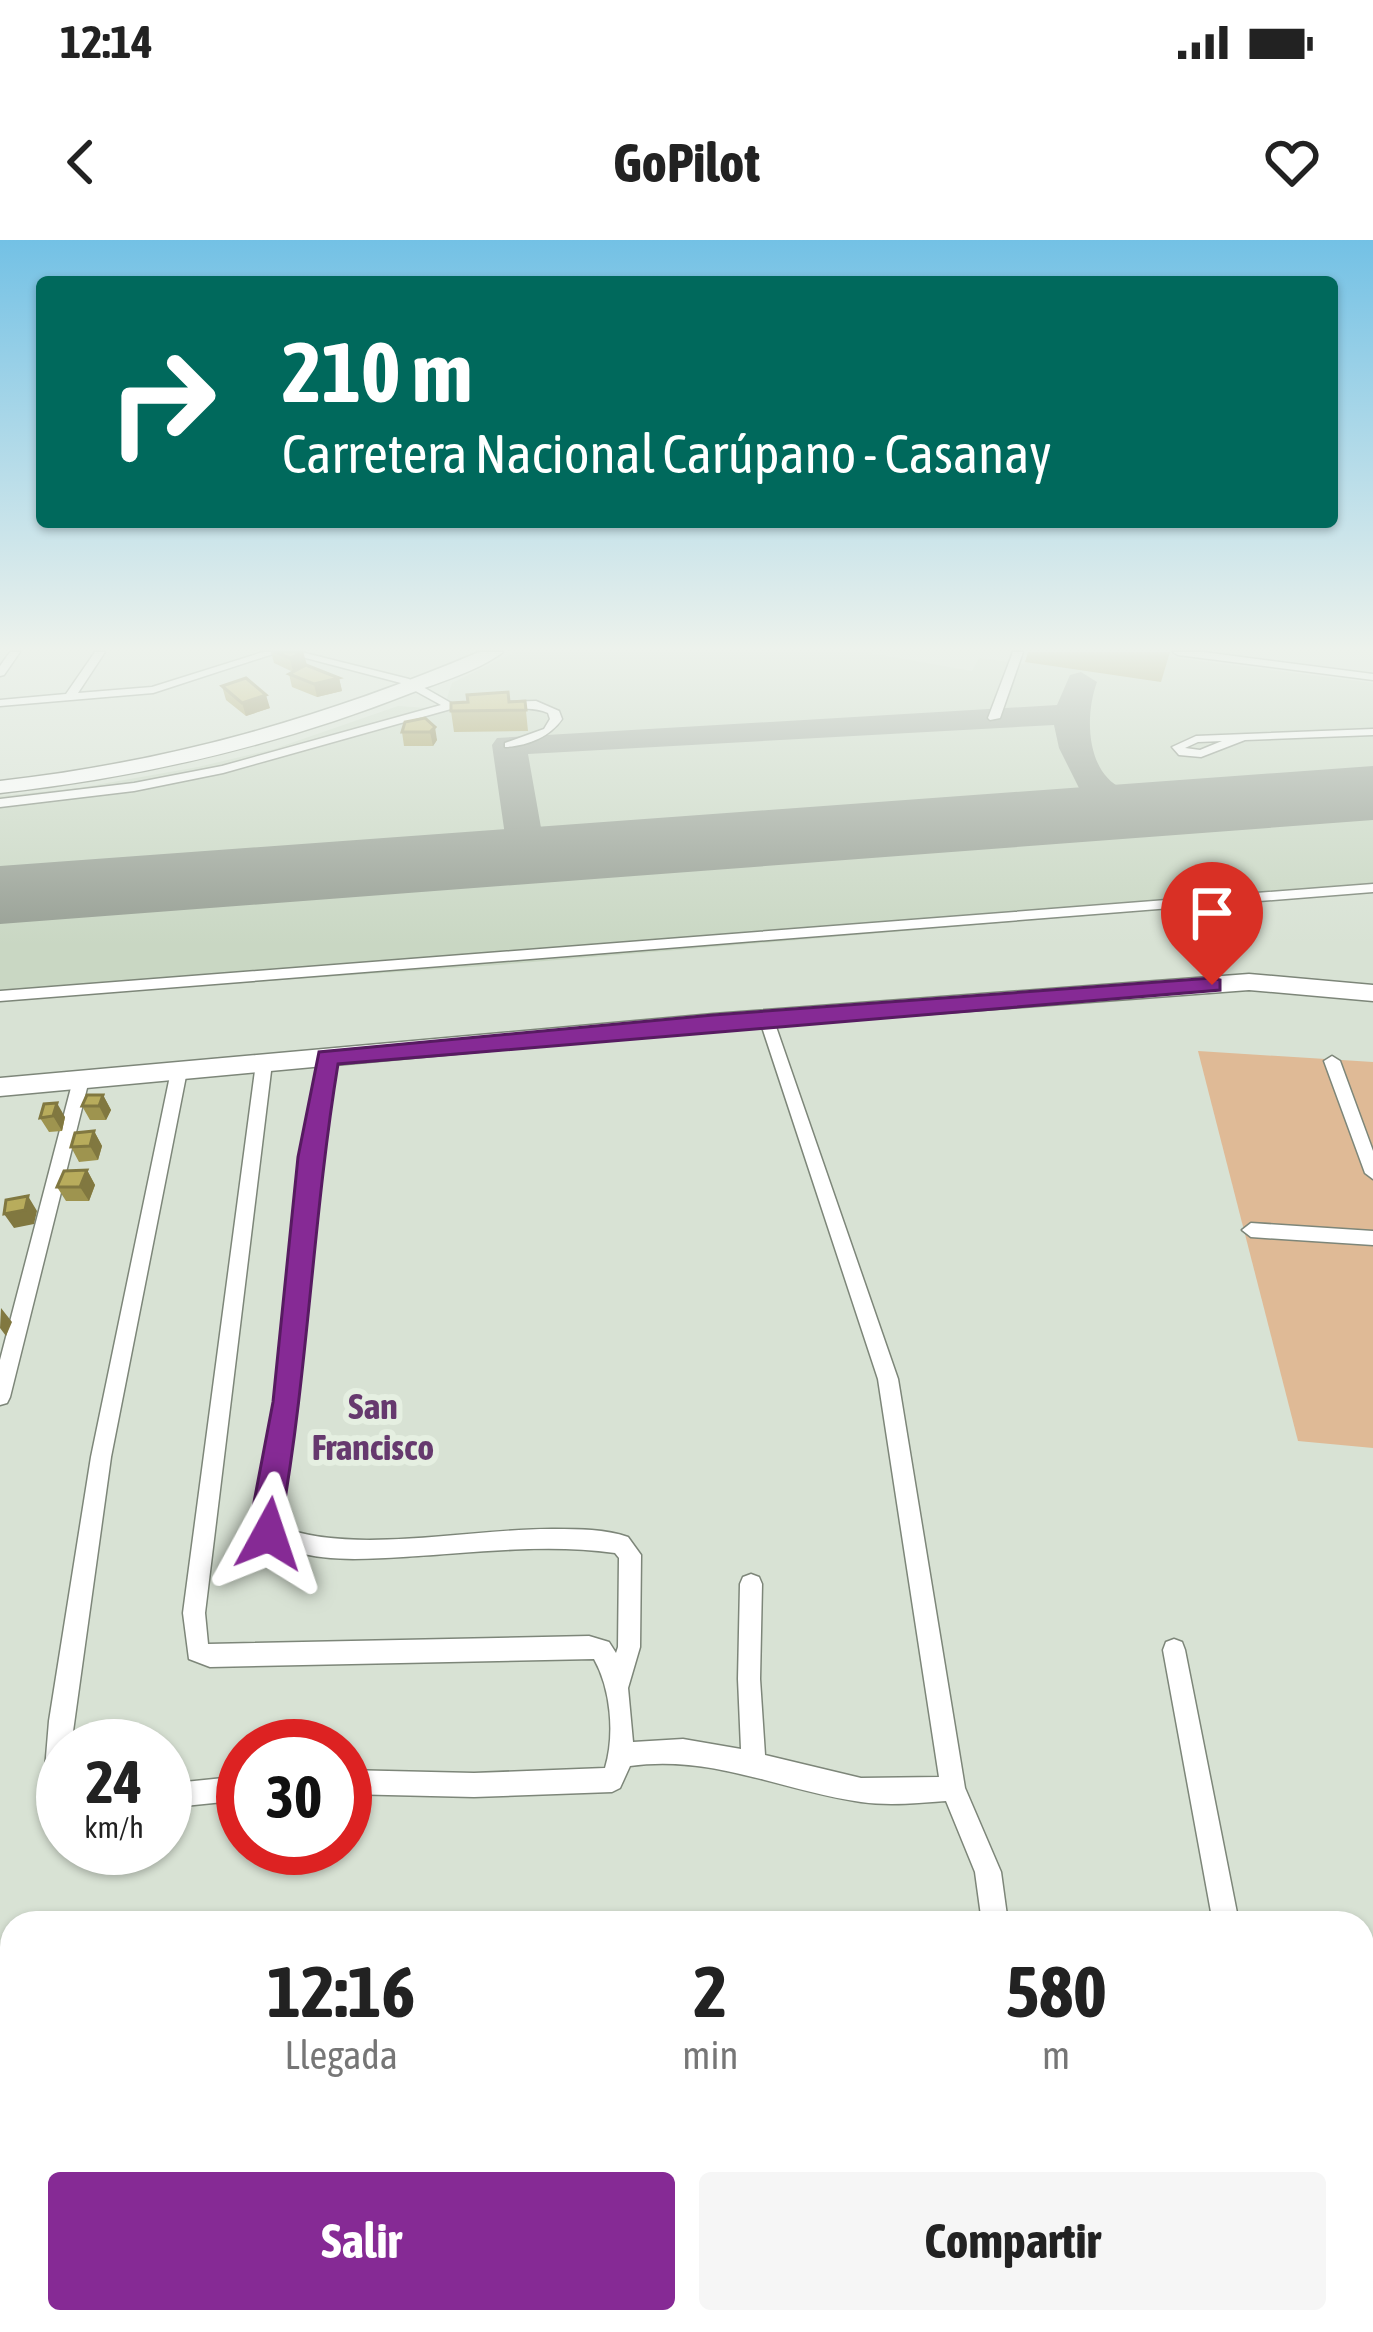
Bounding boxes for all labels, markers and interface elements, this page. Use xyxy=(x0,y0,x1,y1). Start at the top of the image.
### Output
text: 12:14 xyxy=(60,16,153,68)
icon: back xyxy=(48,129,114,195)
icon: heart xyxy=(1259,129,1325,195)
text: GoPilot xyxy=(613,132,760,193)
icon: right xyxy=(84,324,240,480)
text: 210 m xyxy=(282,324,472,420)
text: Carretera Nacional Carúpano - Casanay xyxy=(282,423,1052,484)
pin xyxy=(1161,862,1263,985)
icon: arrive xyxy=(1179,880,1245,946)
district label: San Francisco xyxy=(312,1385,434,1468)
position arrow xyxy=(206,1471,332,1597)
speed limit sign: 30 xyxy=(216,1719,372,1875)
text: 24 xyxy=(86,1747,142,1816)
text: km/h xyxy=(84,1810,144,1844)
text: 12:16 xyxy=(267,1950,415,2032)
text: 2 xyxy=(693,1950,727,2032)
text: 580 xyxy=(1005,1950,1107,2032)
text: Llegada xyxy=(284,2033,398,2077)
text: min xyxy=(682,2033,738,2077)
text: m xyxy=(1042,2033,1070,2077)
button: Salir xyxy=(48,2172,675,2310)
button: Compartir xyxy=(699,2172,1326,2310)

